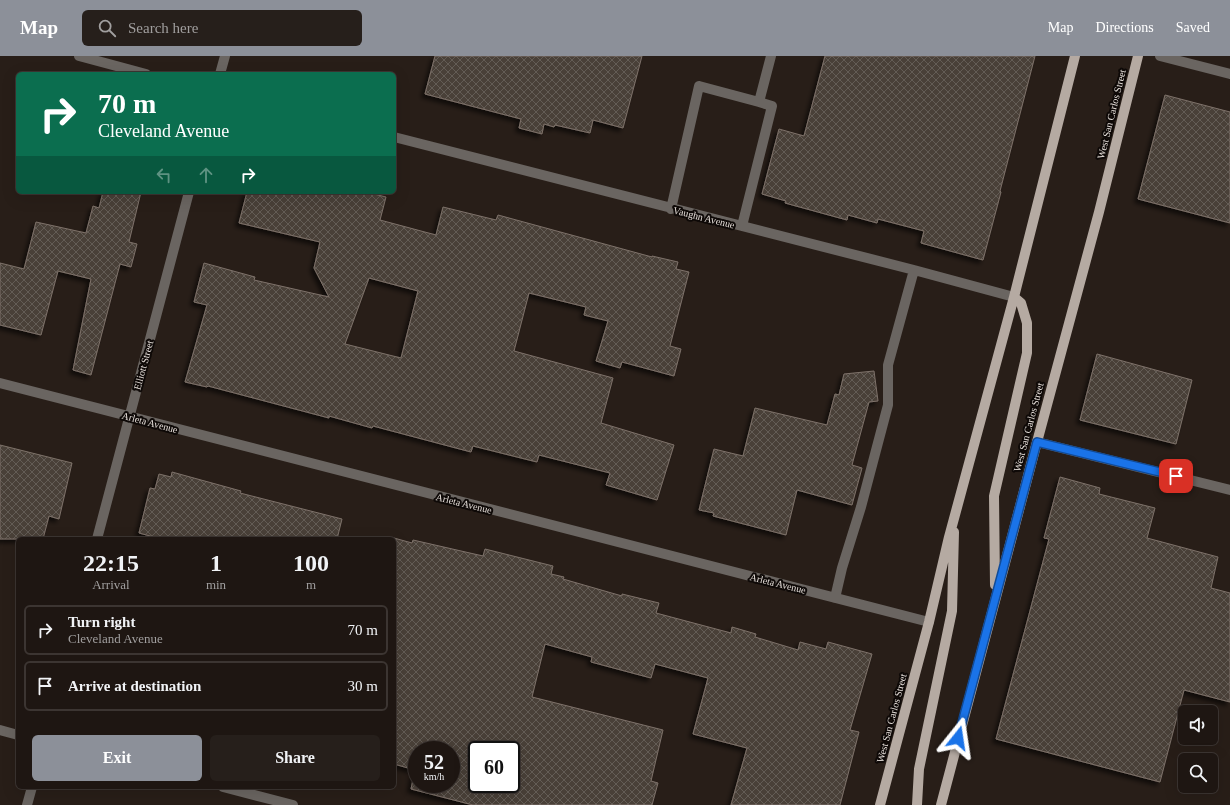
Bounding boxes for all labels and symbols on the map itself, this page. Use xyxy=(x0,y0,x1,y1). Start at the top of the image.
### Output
street label: West San Carlos Street xyxy=(1095,68,1128,160)
street label: Vaughn Avenue xyxy=(672,205,736,231)
street label: Elliott Street xyxy=(132,339,155,391)
street label: West San Carlos Street xyxy=(1011,381,1046,473)
street label: Arleta Avenue xyxy=(121,410,180,435)
pin xyxy=(1159,459,1193,493)
street label: Arleta Avenue xyxy=(435,491,494,516)
street label: Arleta Avenue xyxy=(749,571,808,596)
street label: West San Carlos Street xyxy=(874,672,909,764)
position arrow xyxy=(937,717,979,759)
speed limit sign: 60 xyxy=(468,741,520,793)

